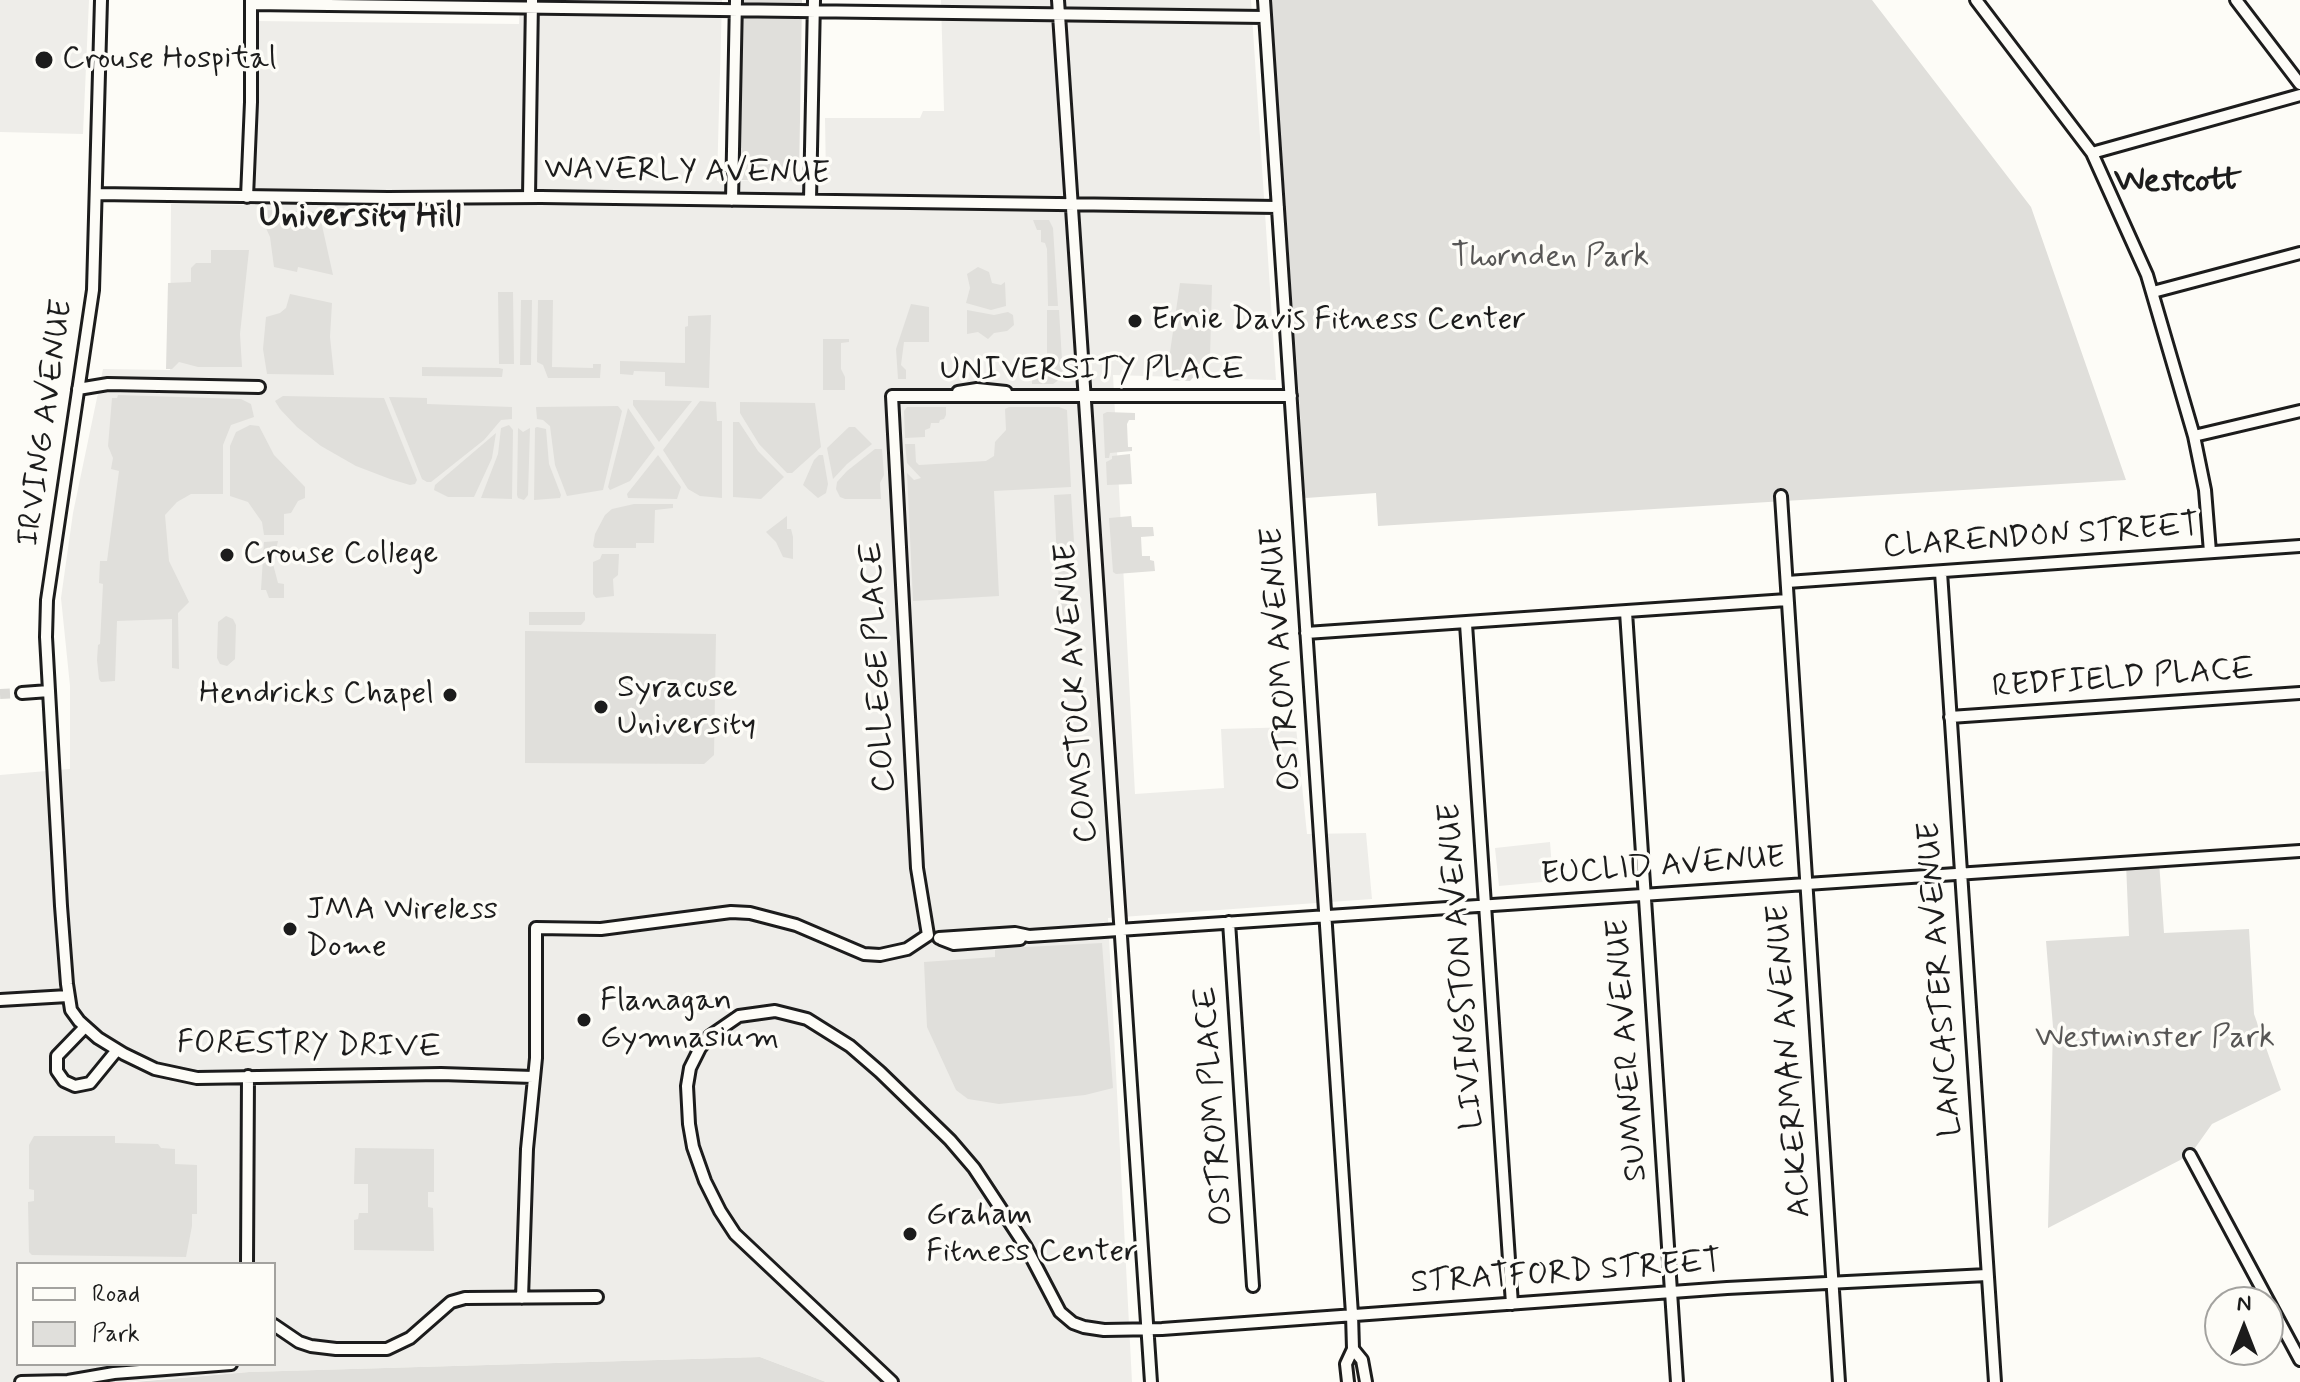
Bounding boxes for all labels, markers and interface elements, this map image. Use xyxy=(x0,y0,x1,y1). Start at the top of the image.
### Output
place label: Crouse Hospital xyxy=(62,41,277,79)
marker: Crouse Hospital xyxy=(33,49,55,71)
street label: WAVERLY AVENUE xyxy=(544,151,830,195)
district label: Westcott xyxy=(2114,163,2242,203)
district label: University Hill xyxy=(259,198,461,238)
park label: Thornden Park xyxy=(1451,239,1649,277)
street label: IRVING AVENUE xyxy=(11,297,83,549)
place label: Ernie Davis Fitness Center xyxy=(1151,302,1526,340)
marker: Ernie Davis Fitness Center xyxy=(1126,312,1144,330)
street label: UNIVERSITY PLACE xyxy=(940,352,1244,390)
street label: CLARENDON STREET xyxy=(1882,508,2200,568)
street label: OSTROM AVENUE xyxy=(1255,526,1311,792)
place label: Crouse College xyxy=(243,536,438,574)
street label: COLLEGE PLACE xyxy=(854,541,906,793)
street label: COMSTOCK AVENUE xyxy=(1048,542,1108,844)
marker: Crouse College xyxy=(218,546,236,564)
street label: REDFIELD PLACE xyxy=(1991,652,2255,708)
place label: Syracuse University xyxy=(617,670,756,745)
place label: Hendricks Chapel xyxy=(199,676,434,714)
marker: Hendricks Chapel xyxy=(441,686,459,704)
marker: Syracuse University xyxy=(592,698,610,716)
street label: LIVINGSTON AVENUE xyxy=(1432,801,1494,1131)
street label: LANCASTER AVENUE xyxy=(1912,820,1972,1138)
street label: EUCLID AVENUE xyxy=(1540,840,1786,896)
place label: JMA Wireless Dome xyxy=(306,892,498,967)
street label: ACKERMAN AVENUE xyxy=(1761,903,1821,1219)
street label: SUMNER AVENUE xyxy=(1601,917,1657,1183)
marker: JMA Wireless Dome xyxy=(281,920,299,938)
place label: Flanagan Gymnasium xyxy=(600,983,779,1058)
street label: OSTROM PLACE xyxy=(1188,985,1244,1227)
marker: Flanagan Gymnasium xyxy=(575,1011,593,1029)
park label: Westminster Park xyxy=(2035,1020,2275,1058)
street label: FORESTRY DRIVE xyxy=(177,1025,441,1069)
place label: Graham Fitness Center xyxy=(926,1197,1138,1272)
marker: Graham Fitness Center xyxy=(901,1225,919,1243)
street label: STRATFORD STREET xyxy=(1409,1244,1723,1304)
legend xyxy=(16,1262,276,1366)
text: Road xyxy=(92,1279,140,1310)
north arrow xyxy=(2204,1286,2284,1366)
text: N xyxy=(2237,1290,2251,1318)
text: Park xyxy=(92,1319,140,1350)

